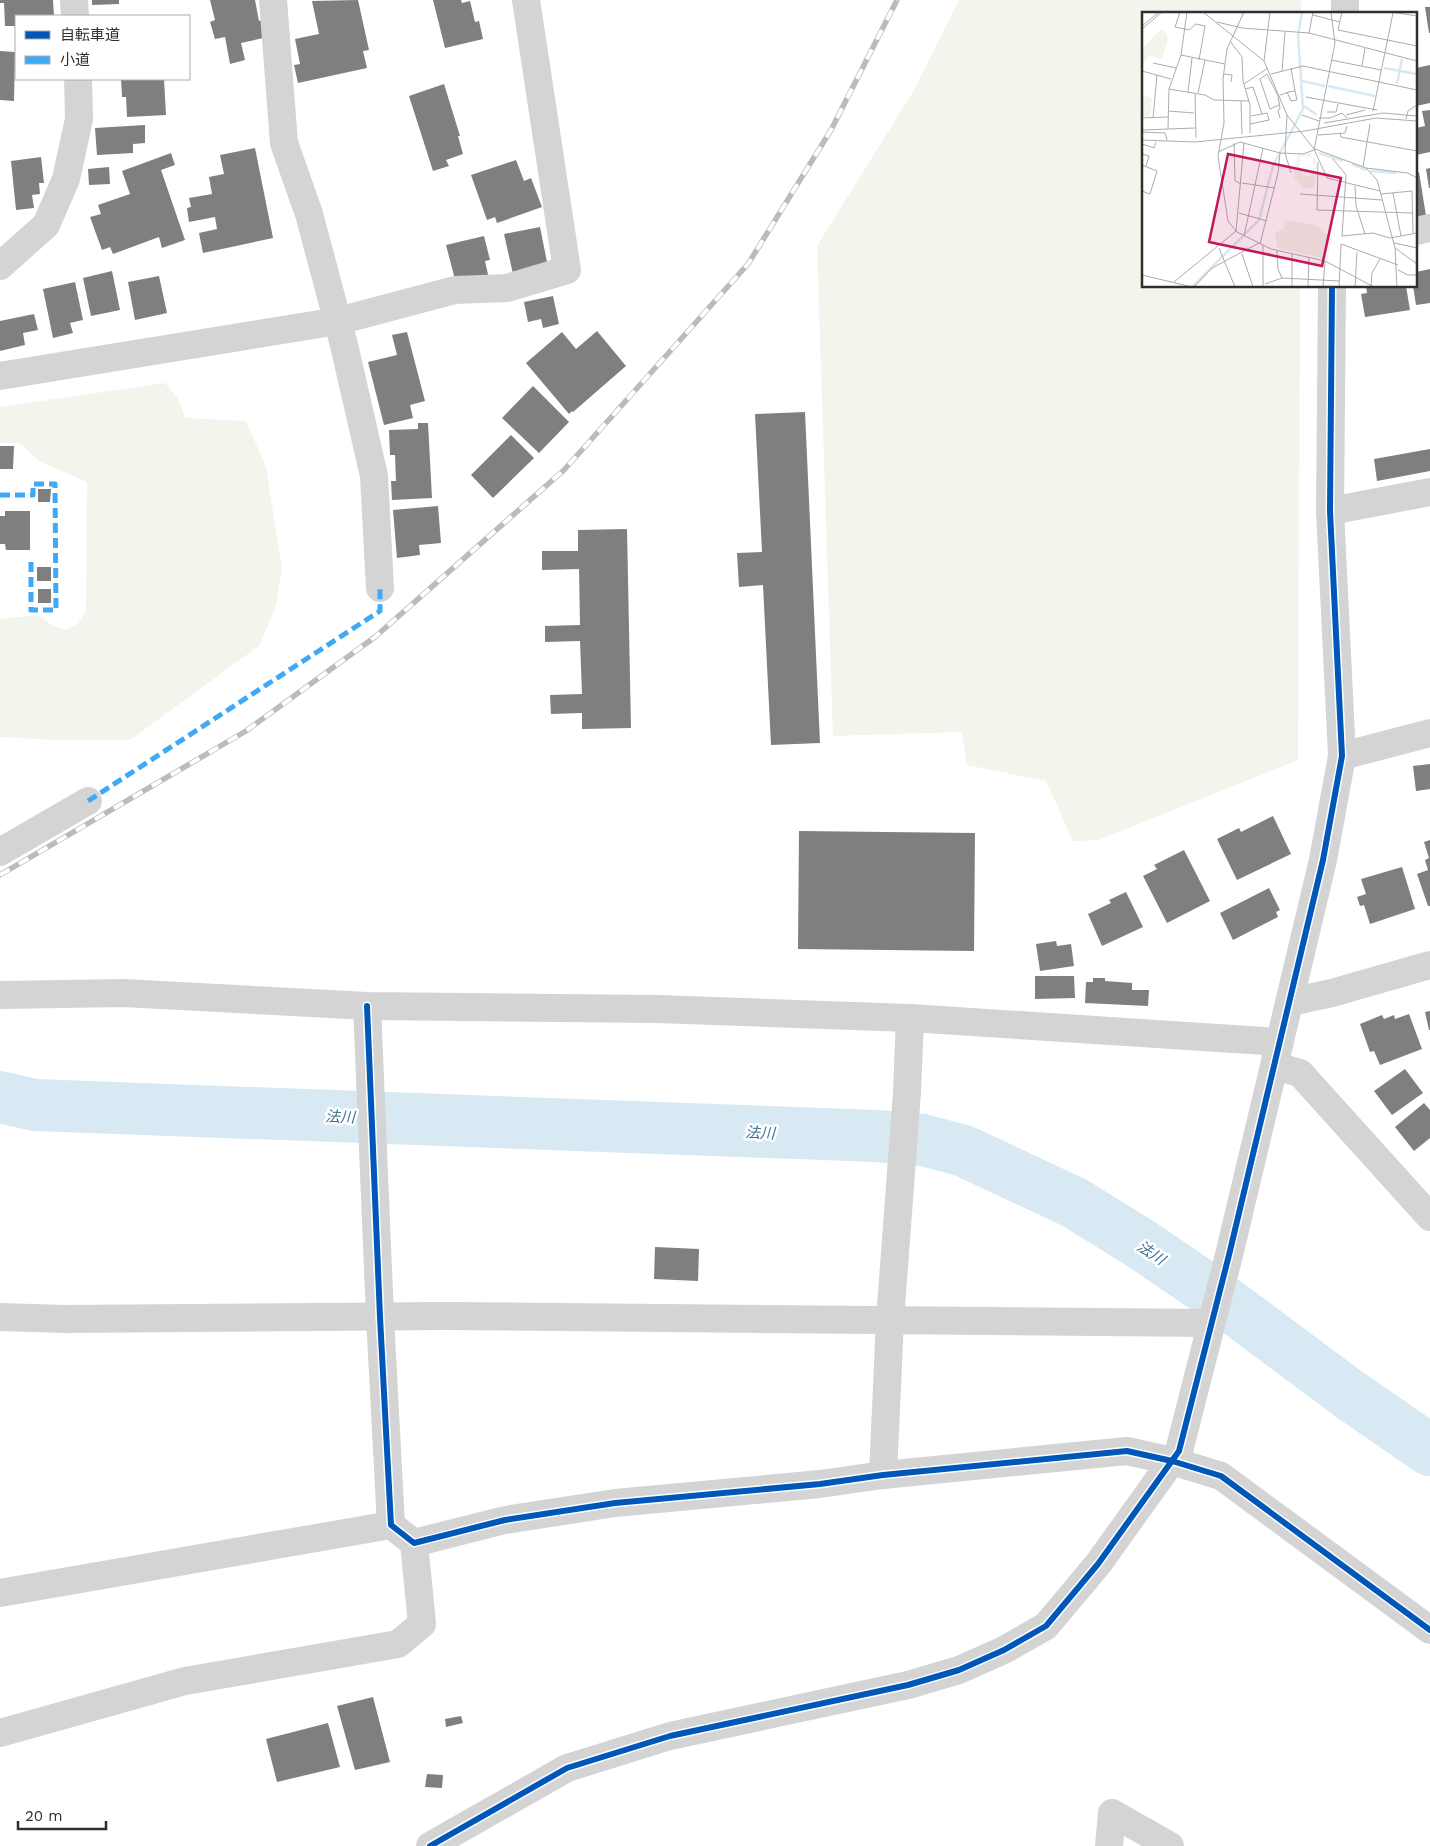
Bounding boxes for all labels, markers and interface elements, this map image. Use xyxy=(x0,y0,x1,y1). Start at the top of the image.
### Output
inset map xyxy=(1142,12,1418,288)
legend xyxy=(15,15,190,80)
text: 自転車道 xyxy=(60,26,120,44)
text: 小道 xyxy=(60,51,90,69)
water label: 法川 xyxy=(325,1107,357,1127)
water label: 法川 xyxy=(745,1123,777,1143)
water label: 法川 xyxy=(1134,1237,1170,1270)
scale bar xyxy=(18,1798,105,1830)
text: 20 m xyxy=(25,1807,63,1825)

